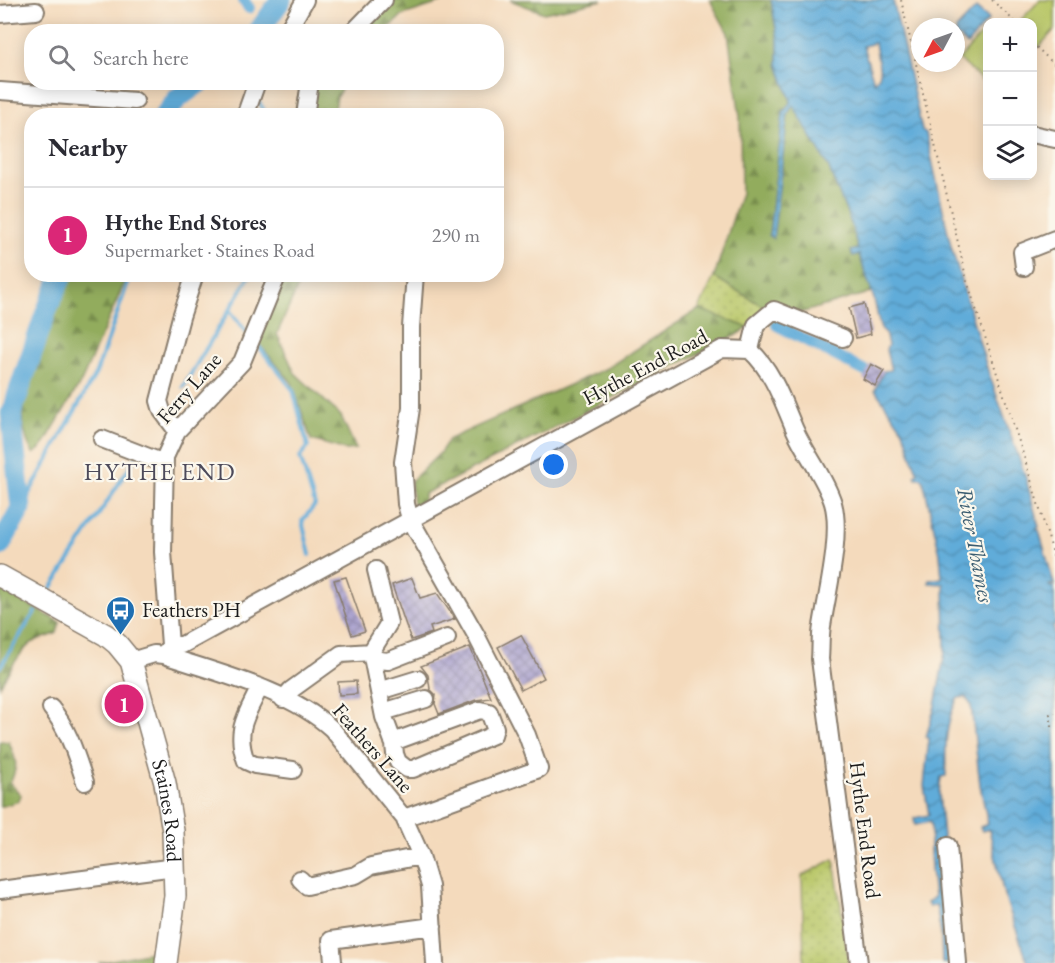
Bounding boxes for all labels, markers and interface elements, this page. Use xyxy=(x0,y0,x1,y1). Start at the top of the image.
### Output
north arrow xyxy=(911,18,965,72)
map controls xyxy=(983,18,1037,180)
button: + xyxy=(983,18,1037,72)
search box xyxy=(24,24,504,90)
icon: search xyxy=(45,41,78,74)
text: Search here xyxy=(93,43,188,72)
button: − xyxy=(983,72,1037,126)
button: layers xyxy=(983,126,1037,180)
text: Nearby xyxy=(48,130,128,164)
text: Hythe End Stores xyxy=(105,208,267,237)
text: 1 xyxy=(62,222,73,248)
text: 290 m xyxy=(432,222,480,248)
text: Supermarket · Staines Road xyxy=(105,237,315,263)
street label: Hythe End Road xyxy=(578,322,712,411)
street label: Ferry Lane xyxy=(150,346,227,429)
your location xyxy=(539,450,568,479)
district label: HYTHE END xyxy=(84,456,236,487)
water label: River Thames xyxy=(950,485,1001,606)
bus stop icon: Feathers PH xyxy=(105,594,137,636)
place label: Feathers PH xyxy=(142,596,241,623)
pin: 1 xyxy=(104,682,144,726)
street label: Feathers Lane xyxy=(327,697,420,798)
street label: Staines Road xyxy=(146,756,188,863)
street label: Hythe End Road xyxy=(844,760,887,900)

